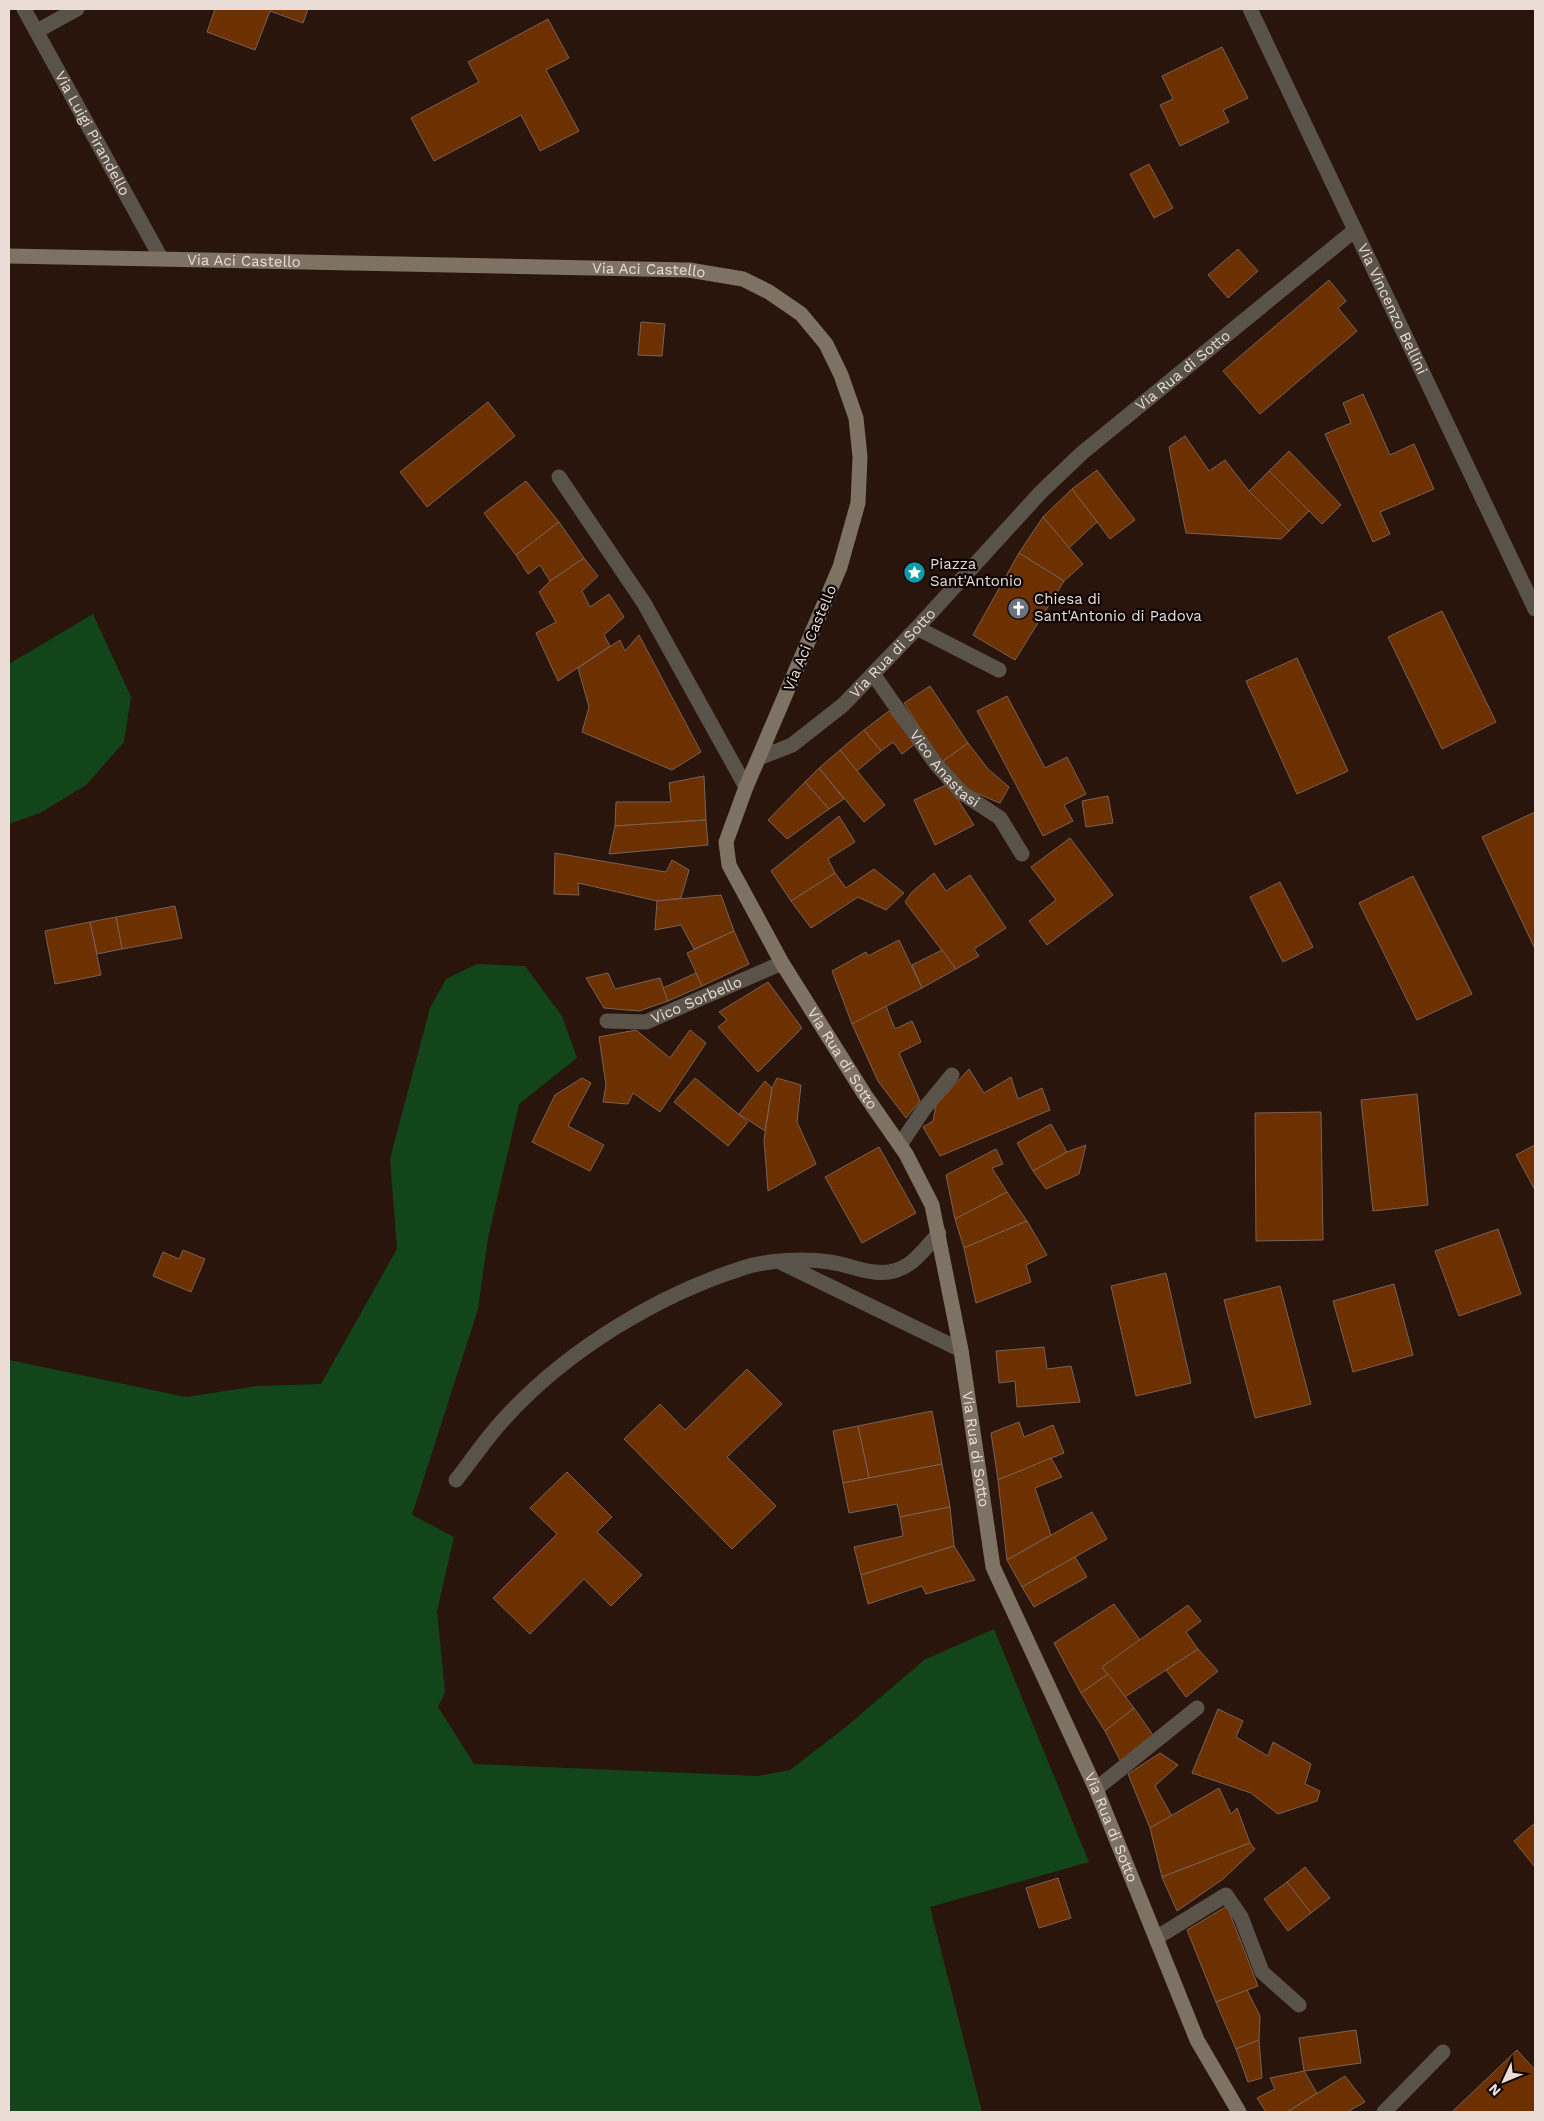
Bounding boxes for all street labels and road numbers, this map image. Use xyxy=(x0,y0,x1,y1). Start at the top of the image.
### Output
street label: Via Luigi Pirandello xyxy=(51,68,134,199)
street label: Via Vincenzo Bellini xyxy=(1354,241,1431,377)
street label: Via Aci Castello xyxy=(187,251,301,271)
street label: Via Aci Castello xyxy=(592,259,707,282)
street label: Via Rua di Sotto xyxy=(1132,327,1234,415)
street label: Via Aci Castello xyxy=(780,582,840,694)
street label: Via Rua di Sotto xyxy=(846,605,939,702)
street label: Vico Anastasi xyxy=(906,726,983,811)
street label: Vico Sorbello xyxy=(648,972,745,1028)
street label: Via Rua di Sotto xyxy=(803,1004,881,1113)
street label: Via Rua di Sotto xyxy=(958,1390,993,1508)
street label: Via Rua di Sotto xyxy=(1081,1769,1142,1885)

